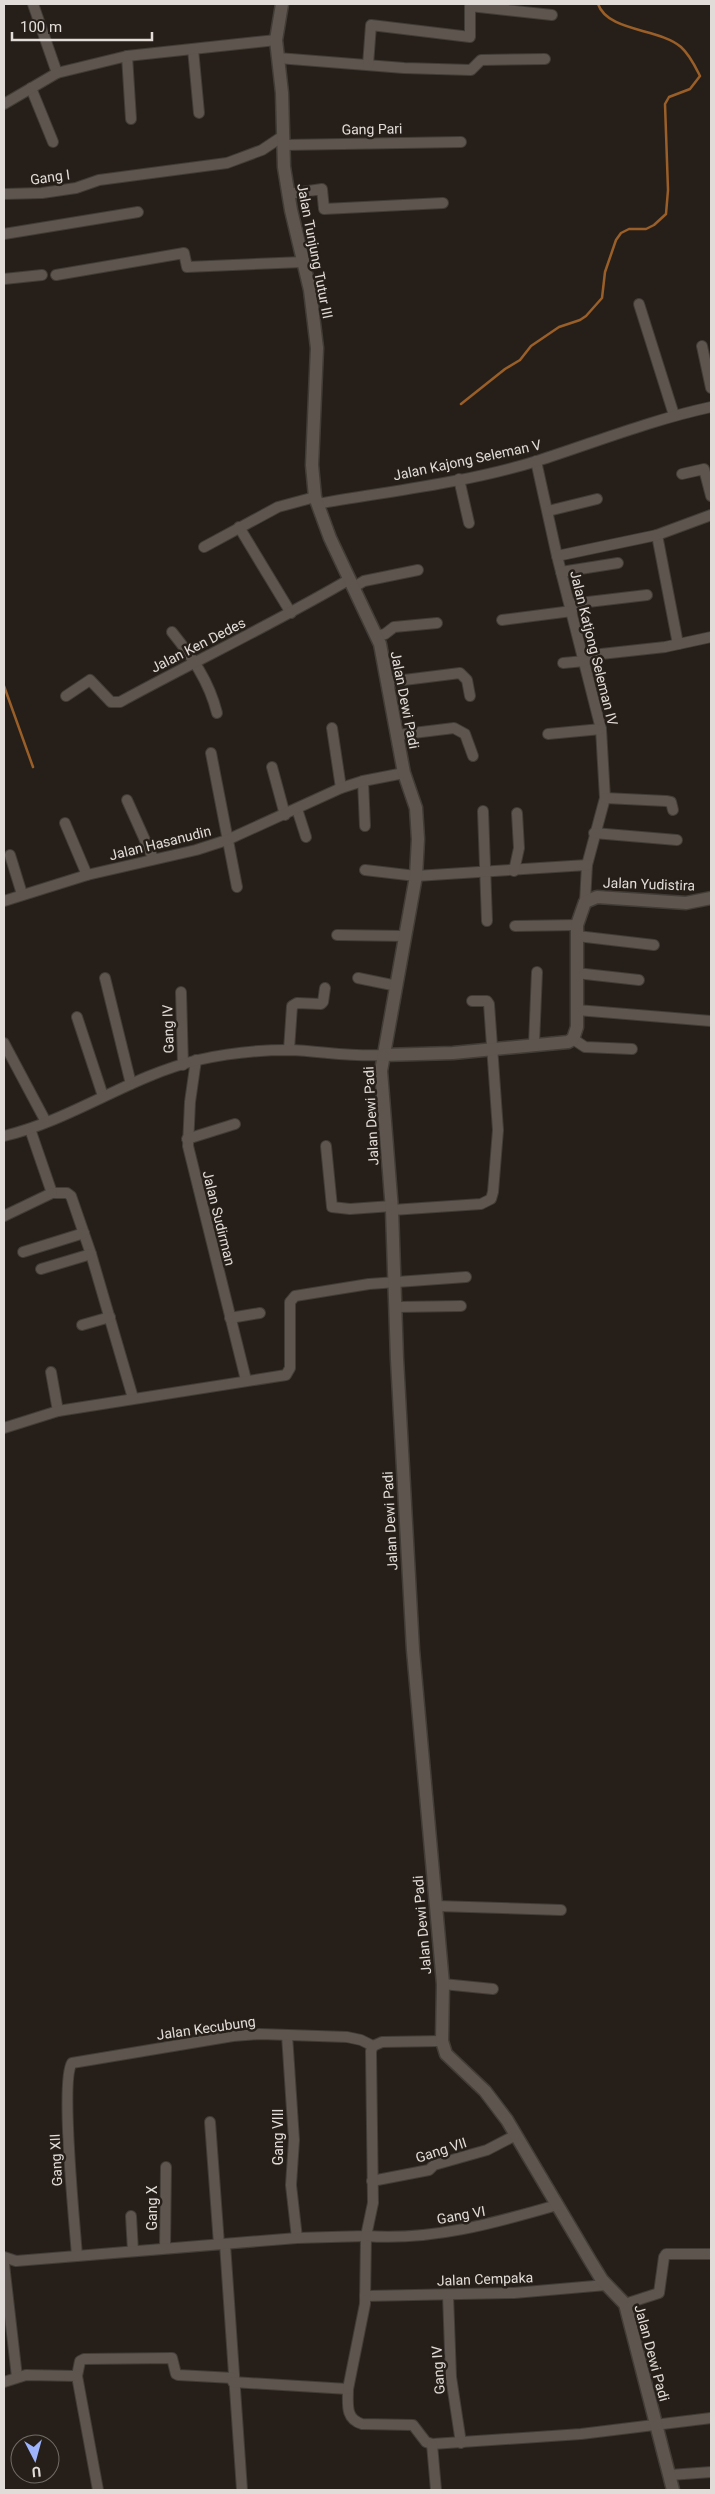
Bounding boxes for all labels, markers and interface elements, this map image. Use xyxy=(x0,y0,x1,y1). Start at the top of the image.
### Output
scale bar xyxy=(12,10,152,42)
text: 100 m xyxy=(20,18,62,36)
street label: Gang Pari xyxy=(341,120,403,138)
street label: Gang I xyxy=(29,166,71,188)
street label: Jalan Tunjung Tutur III xyxy=(294,182,336,320)
street label: Jalan Kajong Seleman V xyxy=(392,436,543,484)
street label: Jalan Katjong Seleman IV xyxy=(567,569,621,727)
street label: Jalan Ken Dedes xyxy=(148,614,248,676)
street label: Jalan Dewi Padi xyxy=(388,650,422,750)
street label: Jalan Hasanudin xyxy=(107,823,213,863)
street label: Jalan Yudistira xyxy=(603,874,695,894)
street label: Gang IV xyxy=(159,1004,177,1054)
street label: Jalan Dewi Padi xyxy=(360,1066,382,1166)
street label: Jalan Sudirman xyxy=(199,1169,239,1267)
street label: Jalan Dewi Padi xyxy=(379,1471,401,1571)
street label: Jalan Dewi Padi xyxy=(410,1875,434,1975)
street label: Jalan Kecubung xyxy=(155,2013,257,2043)
street label: Gang VIII xyxy=(270,2109,286,2165)
street label: Gang XII xyxy=(47,2133,65,2187)
street label: Gang VII xyxy=(413,2134,469,2166)
street label: Gang X xyxy=(144,2185,160,2231)
street label: Gang VI xyxy=(436,2203,486,2227)
street label: Jalan Cempaka xyxy=(436,2269,534,2289)
street label: Jalan Dewi Padi xyxy=(631,2303,673,2403)
street label: Gang IV xyxy=(428,2345,448,2395)
north arrow xyxy=(10,2434,60,2484)
text: U xyxy=(31,2463,42,2480)

